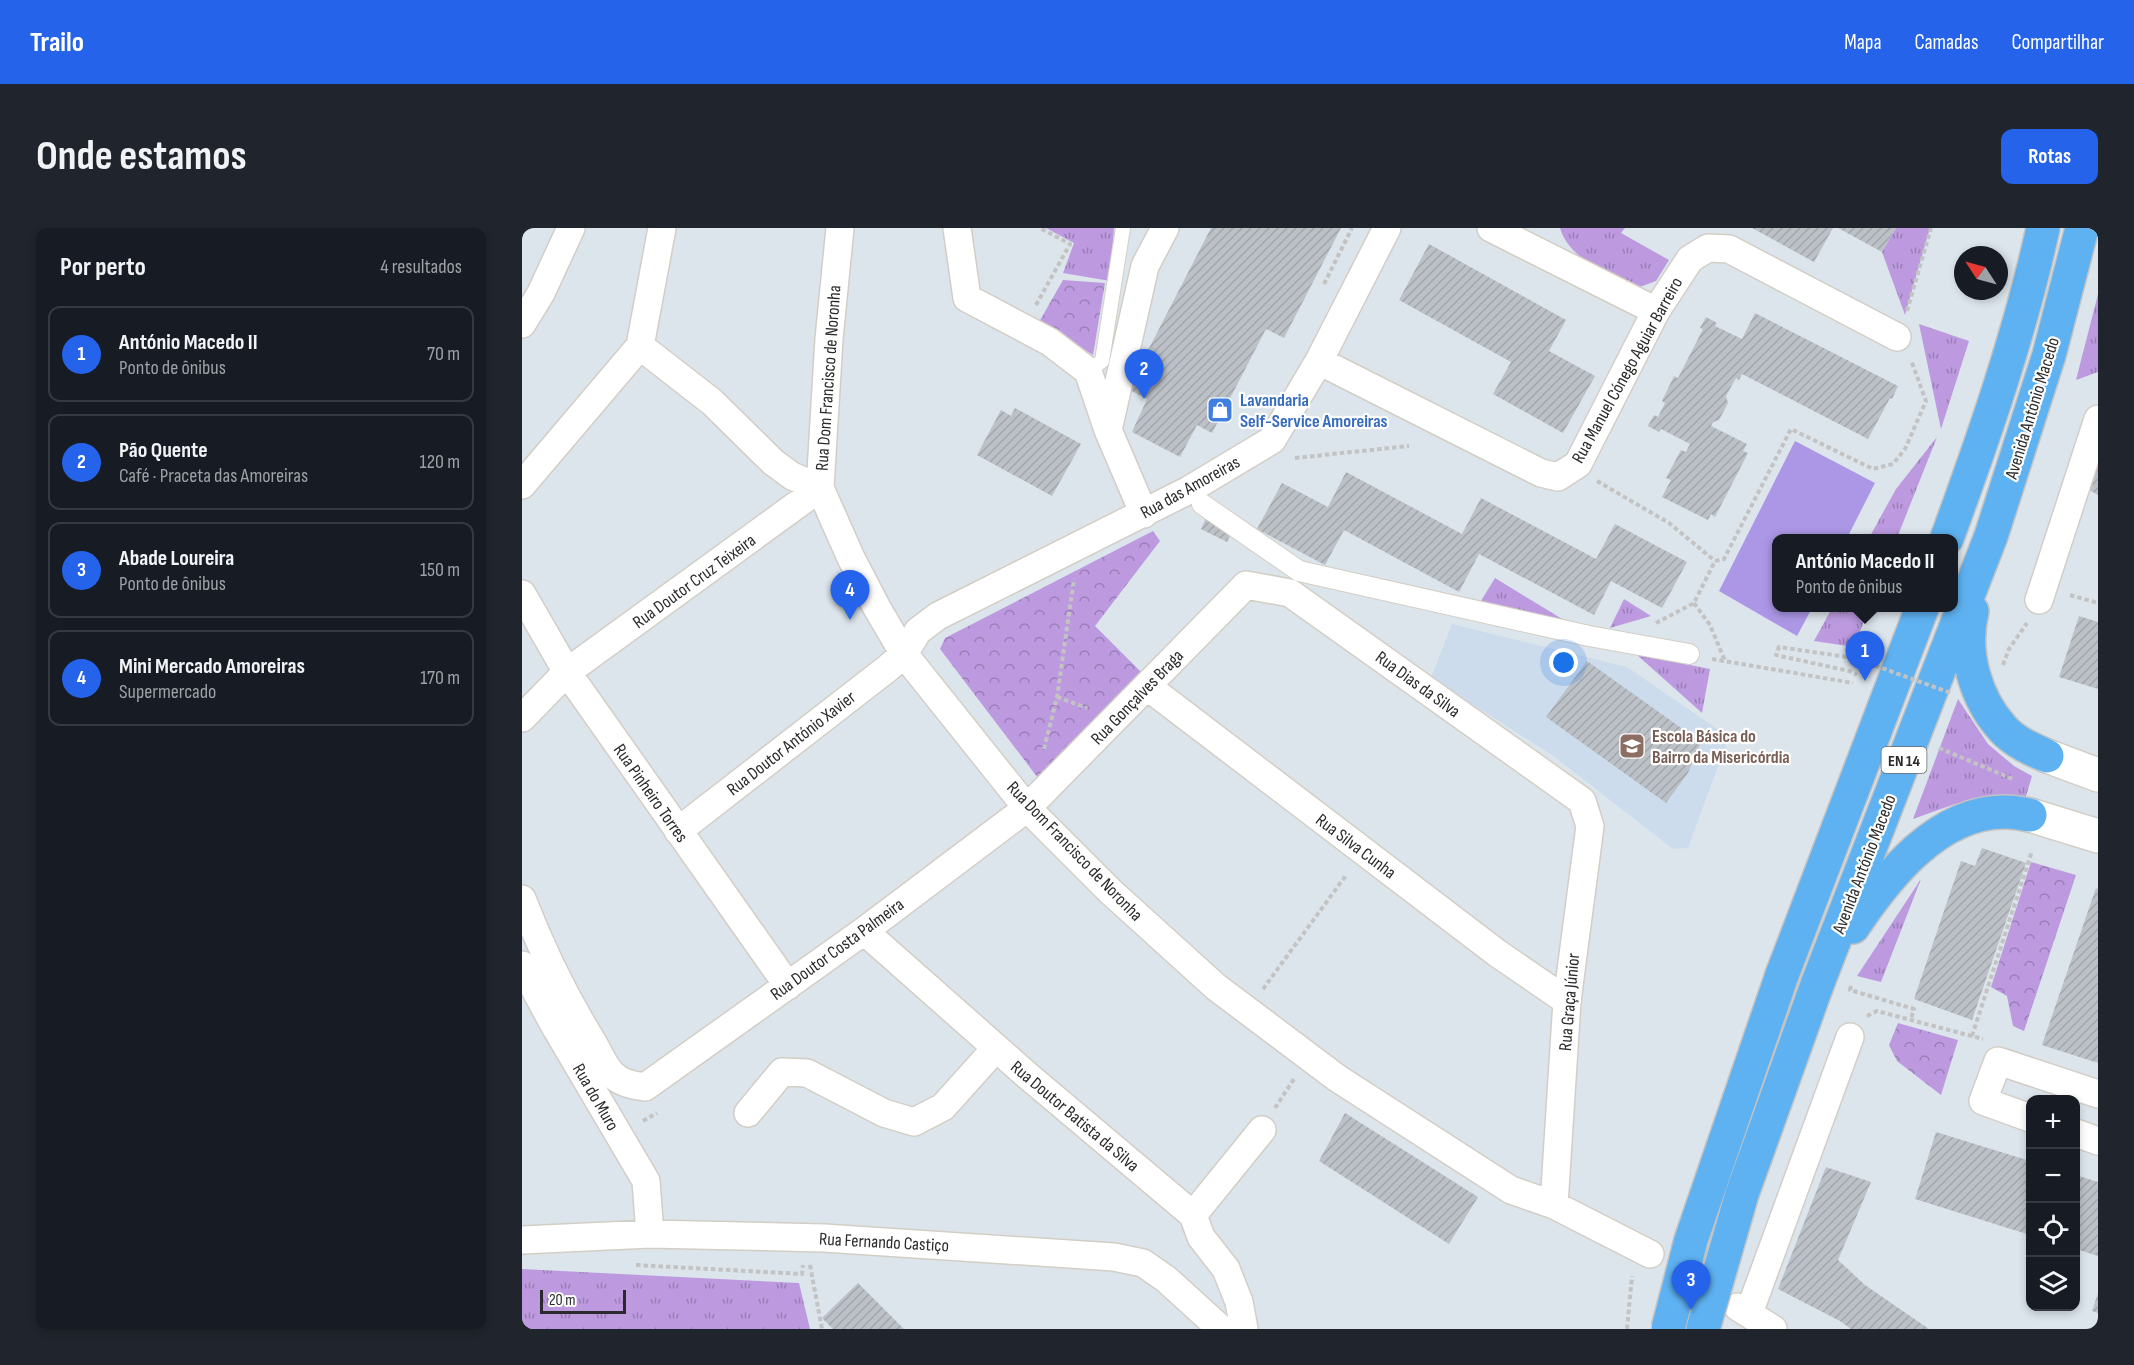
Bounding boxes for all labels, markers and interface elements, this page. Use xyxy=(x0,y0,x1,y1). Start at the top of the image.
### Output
text: Trailo xyxy=(30,26,84,59)
text: Mapa xyxy=(1844,30,1882,55)
text: Camadas xyxy=(1915,30,1978,55)
text: Compartilhar xyxy=(2011,30,2104,55)
button: Rotas xyxy=(2001,129,2098,184)
text: Onde estamos xyxy=(36,131,247,182)
north arrow xyxy=(1954,246,2008,300)
text: Por perto xyxy=(60,252,146,283)
text: 4 resultados xyxy=(380,255,462,279)
street label: Rua Manuel Cónego Aguiar Barreiro xyxy=(1568,274,1687,467)
street label: Rua Dom Francisco de Noronha xyxy=(812,284,845,472)
text: António Macedo II xyxy=(119,329,258,356)
street label: Avenida António Macedo xyxy=(2001,335,2064,482)
text: 1 xyxy=(78,342,85,366)
text: 70 m xyxy=(427,342,460,366)
pin: 2 xyxy=(1124,350,1164,399)
text: Ponto de ônibus xyxy=(119,356,226,380)
place label: Lavandaria Self-Service Amoreiras xyxy=(1240,390,1388,432)
shop icon: Lavandaria Self-Service Amoreiras xyxy=(1205,395,1235,425)
text: Pão Quente xyxy=(119,437,208,464)
text: 2 xyxy=(77,450,86,474)
text: 120 m xyxy=(420,450,460,474)
street label: Rua das Amoreiras xyxy=(1137,452,1244,523)
text: Café · Praceta das Amoreiras xyxy=(119,464,308,488)
street label: Rua Doutor Cruz Teixeira xyxy=(629,530,760,633)
popup xyxy=(1772,534,1958,612)
text: Abade Loureira xyxy=(119,545,234,572)
text: António Macedo II xyxy=(1796,548,1934,575)
text: 3 xyxy=(77,558,86,582)
text: 150 m xyxy=(420,558,460,582)
pin: 4 xyxy=(830,570,870,620)
text: Ponto de ônibus xyxy=(119,572,226,596)
text: Ponto de ônibus xyxy=(1796,575,1903,599)
pin: 1 xyxy=(1846,632,1884,681)
street label: Rua Gonçalves Braga xyxy=(1087,645,1188,749)
street label: Rua Dias da Silva xyxy=(1371,647,1464,722)
your location xyxy=(1549,648,1578,677)
text: Mini Mercado Amoreiras xyxy=(119,653,305,680)
text: 4 xyxy=(77,666,86,690)
text: 170 m xyxy=(420,666,460,690)
text: Supermercado xyxy=(119,680,216,704)
street label: Rua Doutor António Xavier xyxy=(723,687,860,800)
place label: Escola Básica do Bairro da Misericórdia xyxy=(1652,726,1790,768)
school or university icon: Escola Básica do Bairro da Misericórdia xyxy=(1617,731,1647,761)
street label: Rua Pinheiro Torres xyxy=(609,740,692,846)
road number: EN 14 xyxy=(1882,747,1926,773)
street label: Rua Dom Francisco de Noronha xyxy=(1002,777,1147,926)
street label: Avenida António Macedo xyxy=(1828,792,1901,937)
street label: Rua Silva Cunha xyxy=(1311,809,1400,883)
street label: Rua Doutor Costa Palmeira xyxy=(767,894,908,1005)
street label: Rua Graça Júnior xyxy=(1555,952,1584,1052)
street label: Rua Doutor Batista da Silva xyxy=(1006,1057,1143,1176)
street label: Rua do Muro xyxy=(568,1060,623,1135)
map controls xyxy=(2026,1095,2080,1311)
button: + xyxy=(2026,1095,2080,1149)
button: − xyxy=(2026,1149,2080,1203)
button: locate xyxy=(2026,1203,2080,1257)
street label: Rua Fernando Castiço xyxy=(818,1229,949,1256)
button: layers xyxy=(2026,1257,2080,1311)
pin: 3 xyxy=(1672,1260,1710,1310)
scale bar xyxy=(540,1287,626,1314)
text: 20 m xyxy=(549,1291,576,1310)

